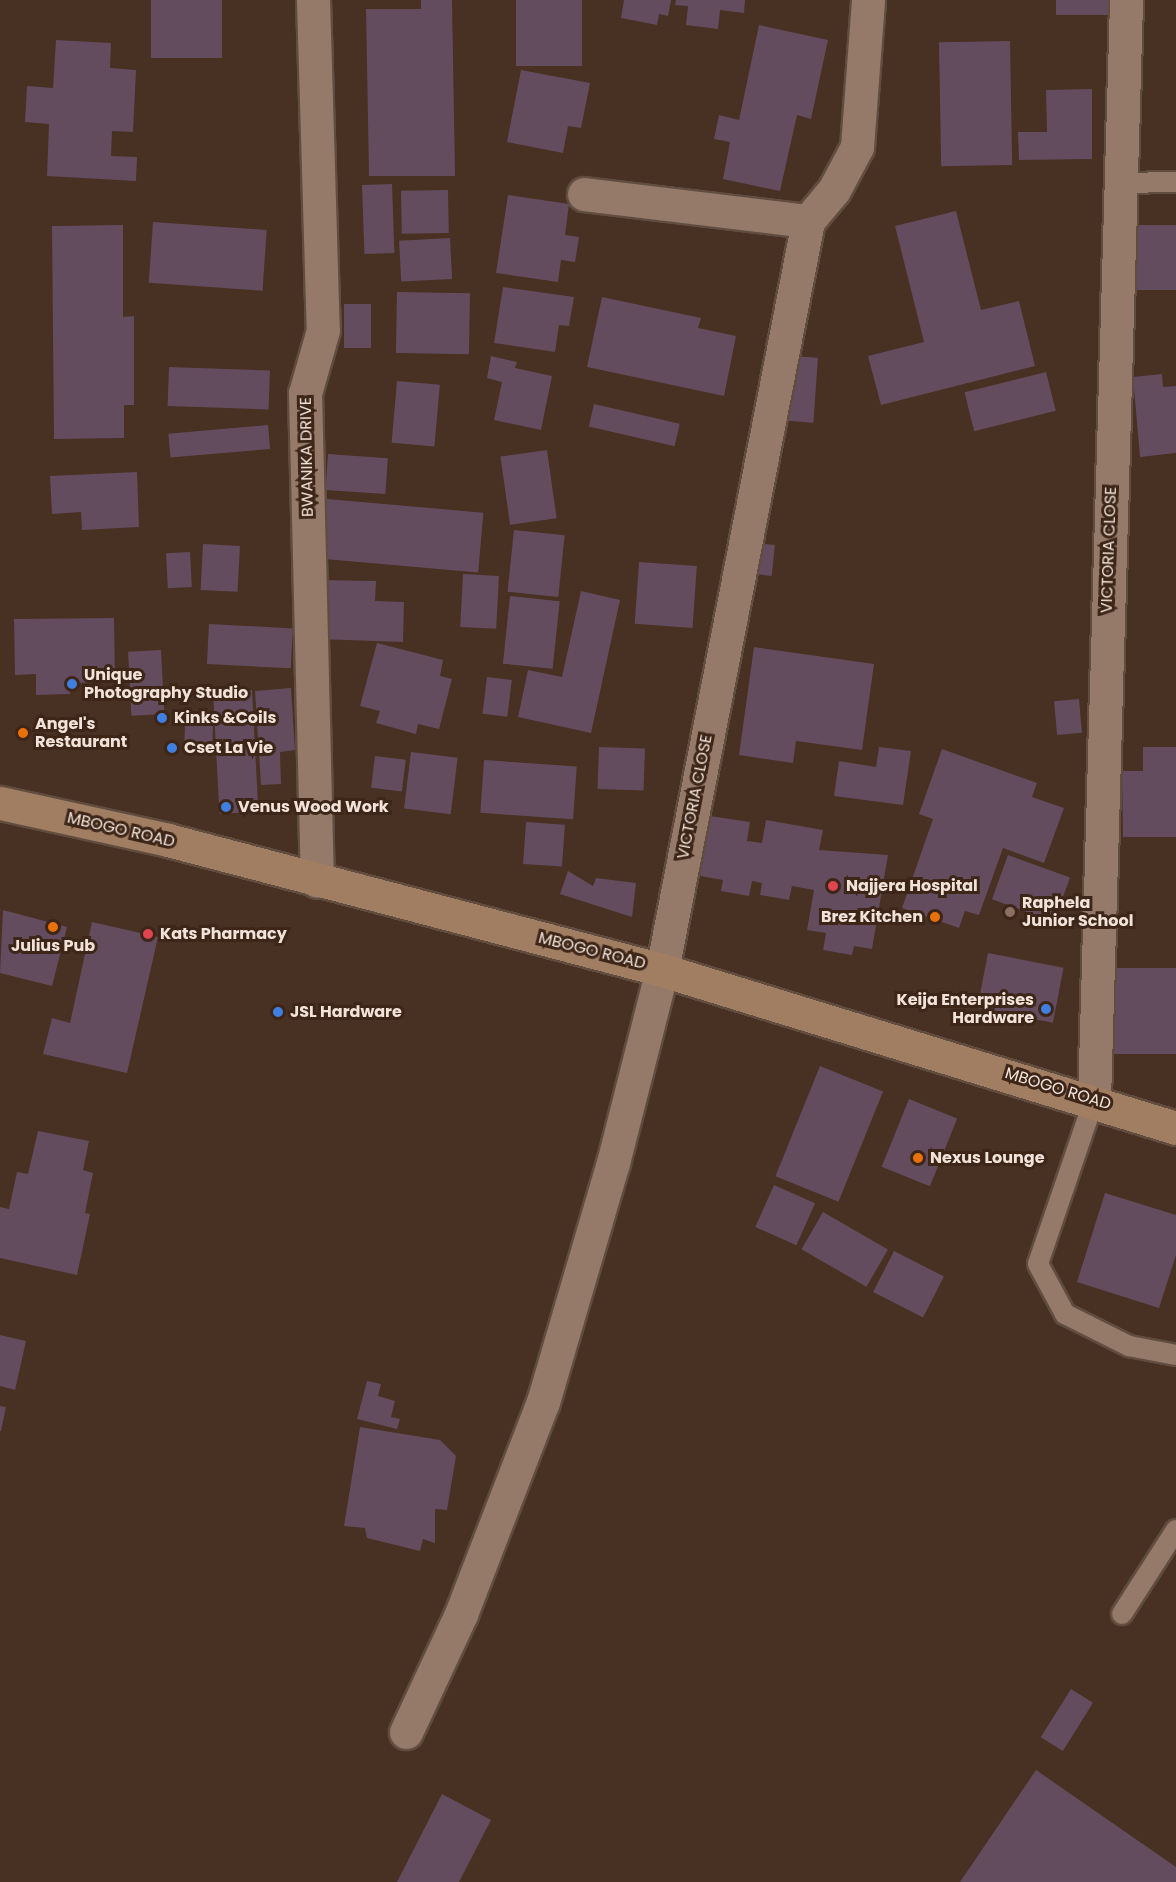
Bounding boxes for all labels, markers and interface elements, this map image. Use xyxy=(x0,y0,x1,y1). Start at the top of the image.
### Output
street label: BWANIKA DRIVE xyxy=(296,397,318,517)
street label: VICTORIA CLOSE xyxy=(1097,486,1121,614)
place label: Unique Photography Studio xyxy=(84,665,248,703)
marker: Unique Photography Studio xyxy=(65,677,79,691)
place label: Kinks &Coils xyxy=(174,708,276,728)
marker: Kinks &Coils xyxy=(155,711,169,725)
place label: Angel's Restaurant xyxy=(35,714,127,752)
marker: Angel's Restaurant xyxy=(16,726,30,740)
street label: VICTORIA CLOSE xyxy=(674,733,716,861)
place label: Cset La Vie xyxy=(184,738,273,758)
marker: Cset La Vie xyxy=(165,741,179,755)
place label: Venus Wood Work xyxy=(238,797,389,817)
marker: Venus Wood Work xyxy=(219,800,233,814)
street label: MBOGO ROAD xyxy=(65,808,177,852)
place label: Najjera Hospital xyxy=(846,876,978,896)
marker: Najjera Hospital xyxy=(824,877,842,895)
place label: Raphela Junior School xyxy=(1022,893,1133,931)
marker: Raphela Junior School xyxy=(1003,905,1017,919)
place label: Brez Kitchen xyxy=(821,907,923,927)
marker: Brez Kitchen xyxy=(928,910,942,924)
marker: Julius Pub xyxy=(46,920,60,934)
place label: Kats Pharmacy xyxy=(160,924,287,944)
marker: Kats Pharmacy xyxy=(141,927,155,941)
street label: MBOGO ROAD xyxy=(536,928,648,974)
place label: Julius Pub xyxy=(11,936,95,956)
place label: Keija Enterprises Hardware xyxy=(897,990,1034,1028)
place label: JSL Hardware xyxy=(290,1002,402,1022)
marker: Keija Enterprises Hardware xyxy=(1039,1002,1053,1016)
marker: JSL Hardware xyxy=(271,1005,285,1019)
street label: MBOGO ROAD xyxy=(1003,1064,1113,1114)
place label: Nexus Lounge xyxy=(930,1148,1045,1168)
marker: Nexus Lounge xyxy=(911,1151,925,1165)

